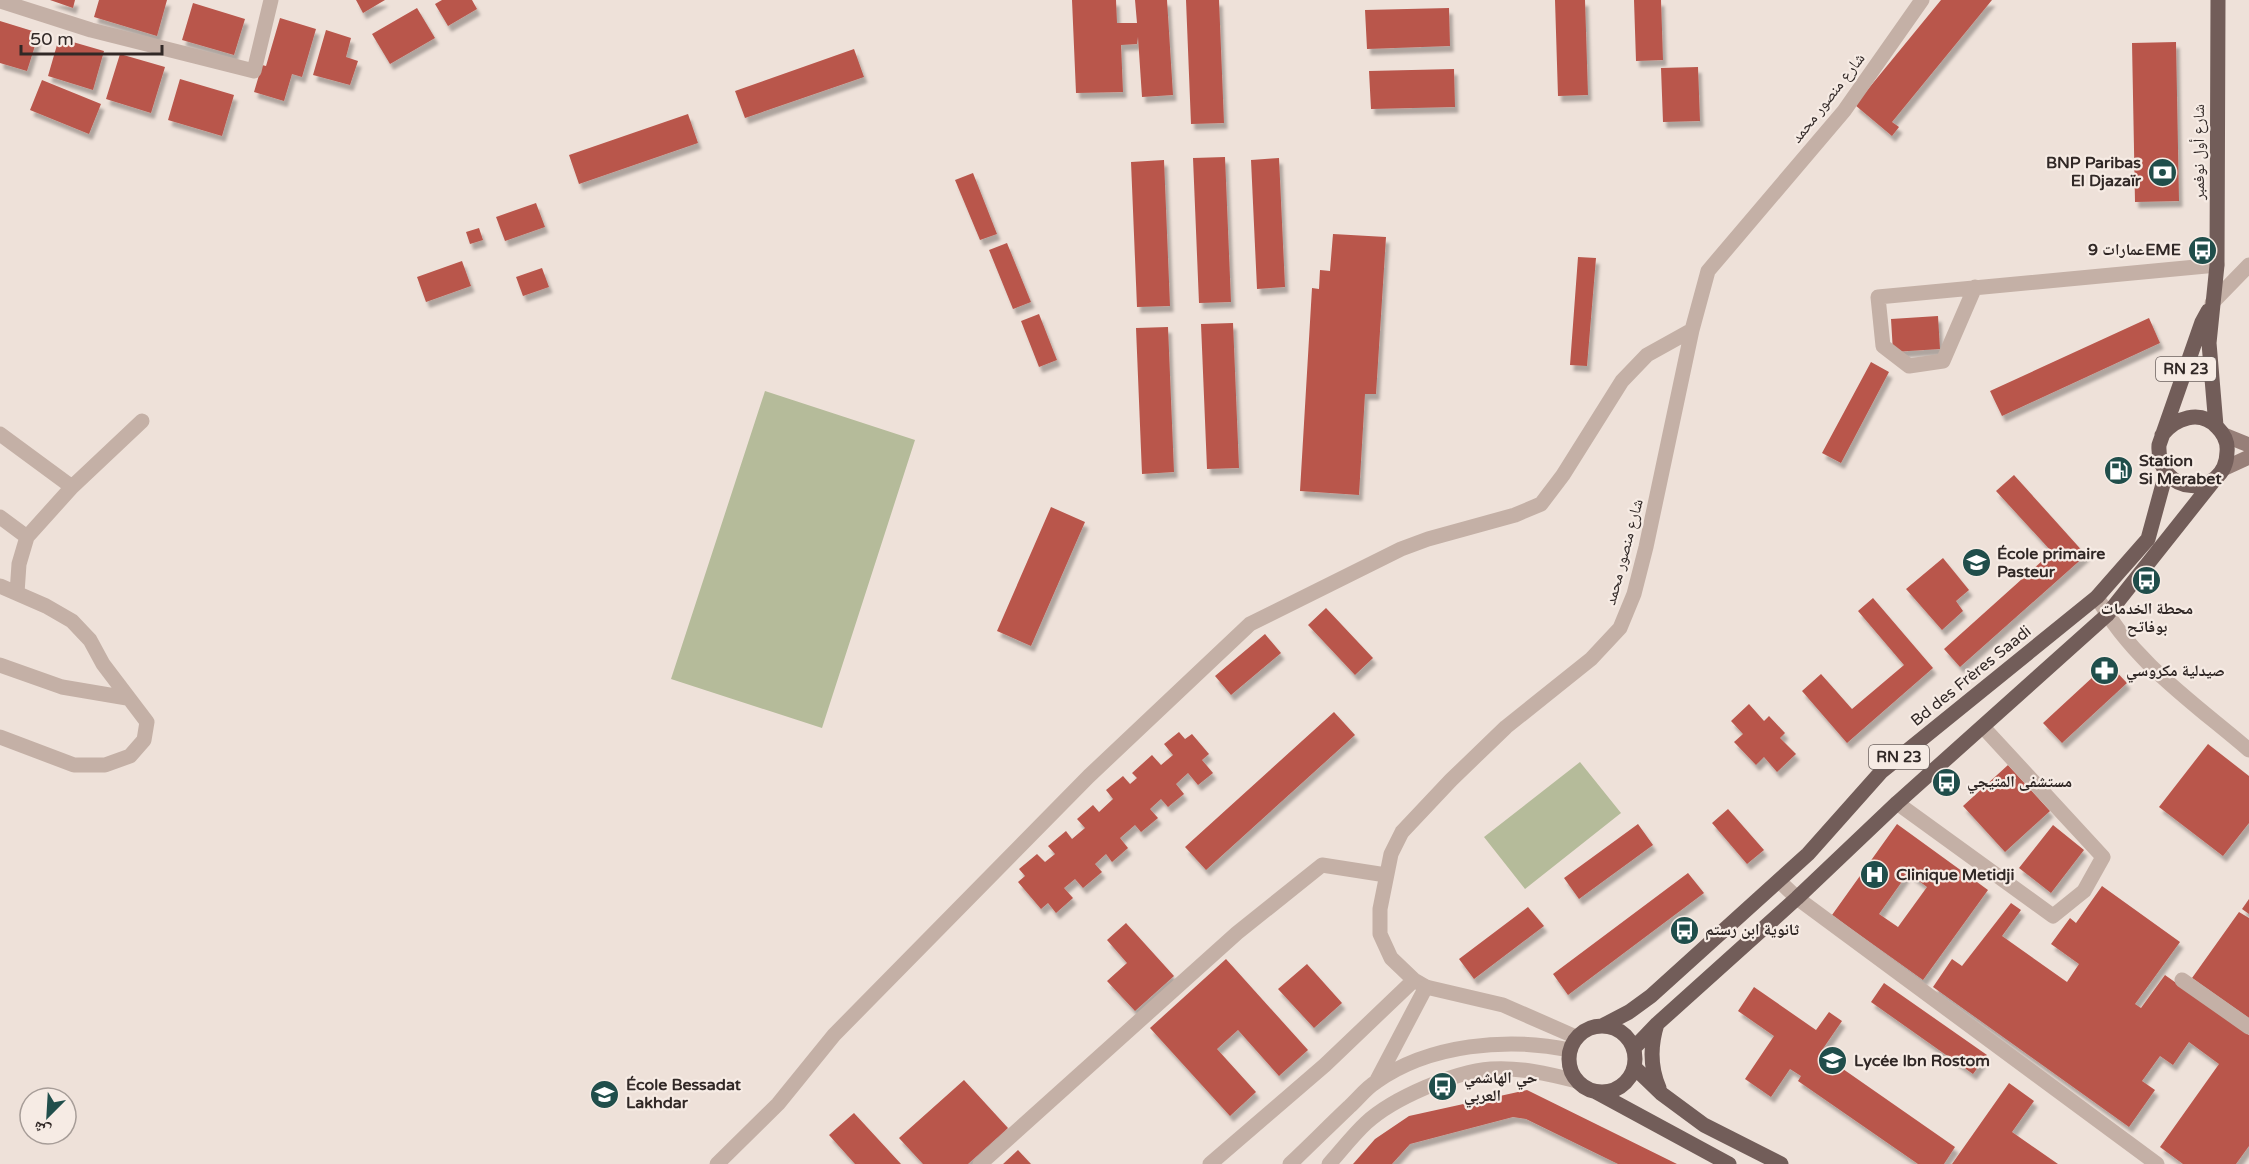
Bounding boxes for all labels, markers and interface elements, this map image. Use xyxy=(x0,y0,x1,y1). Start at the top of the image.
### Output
scale bar xyxy=(21,18,162,56)
text: 50 m xyxy=(30,28,74,50)
street label: شارع منصور محمد xyxy=(1787,49,1869,147)
street label: شارع أول نوفمبر xyxy=(2189,104,2209,201)
place label: BNP Paribas El Djazaïr xyxy=(2046,153,2142,191)
bank icon: BNP Paribas El Djazaïr xyxy=(2146,156,2178,188)
bus stop icon: عمارات 9EME xyxy=(2186,234,2218,266)
place label: عمارات 9EME xyxy=(2088,240,2181,260)
road number: RN 23 xyxy=(2156,357,2216,381)
place label: Station Si Merabet xyxy=(2139,451,2222,489)
fuel station icon: Station Si Merabet xyxy=(2102,454,2134,486)
street label: شارع منصور محمد xyxy=(1600,497,1648,607)
place label: École primaire Pasteur xyxy=(1997,544,2105,582)
school or university icon: École primaire Pasteur xyxy=(1960,547,1992,579)
bus stop icon: محطة الخدمات بوفاتح xyxy=(2131,565,2163,597)
place label: محطة الخدمات بوفاتح xyxy=(2101,599,2193,637)
street label: Bd des Frères Saadi xyxy=(1907,621,2035,731)
pharmacy icon: صيدلية مكروسي xyxy=(2089,655,2121,687)
place label: صيدلية مكروسي xyxy=(2126,661,2225,683)
road number: RN 23 xyxy=(1869,745,1929,769)
bus stop icon: مستشفى المتيجي xyxy=(1930,766,1962,798)
place label: مستشفى المتيجي xyxy=(1967,772,2072,794)
hospital icon: Clinique Metidji xyxy=(1859,859,1891,891)
place label: Clinique Metidji xyxy=(1896,865,2014,885)
bus stop icon: ثانوية ابن رستم xyxy=(1668,914,1700,946)
place label: ثانوية ابن رستم xyxy=(1705,920,1800,941)
school or university icon: Lycée Ibn Rostom xyxy=(1817,1045,1849,1077)
place label: Lycée Ibn Rostom xyxy=(1854,1051,1990,1071)
place label: حي الهاشمي العربي xyxy=(1464,1068,1537,1108)
bus stop icon: حي الهاشمي العربي xyxy=(1427,1071,1459,1103)
place label: École Bessadat Lakhdar xyxy=(626,1075,742,1113)
school or university icon: École Bessadat Lakhdar xyxy=(589,1078,621,1110)
north arrow xyxy=(18,1086,78,1146)
text: ش xyxy=(30,1116,54,1141)

